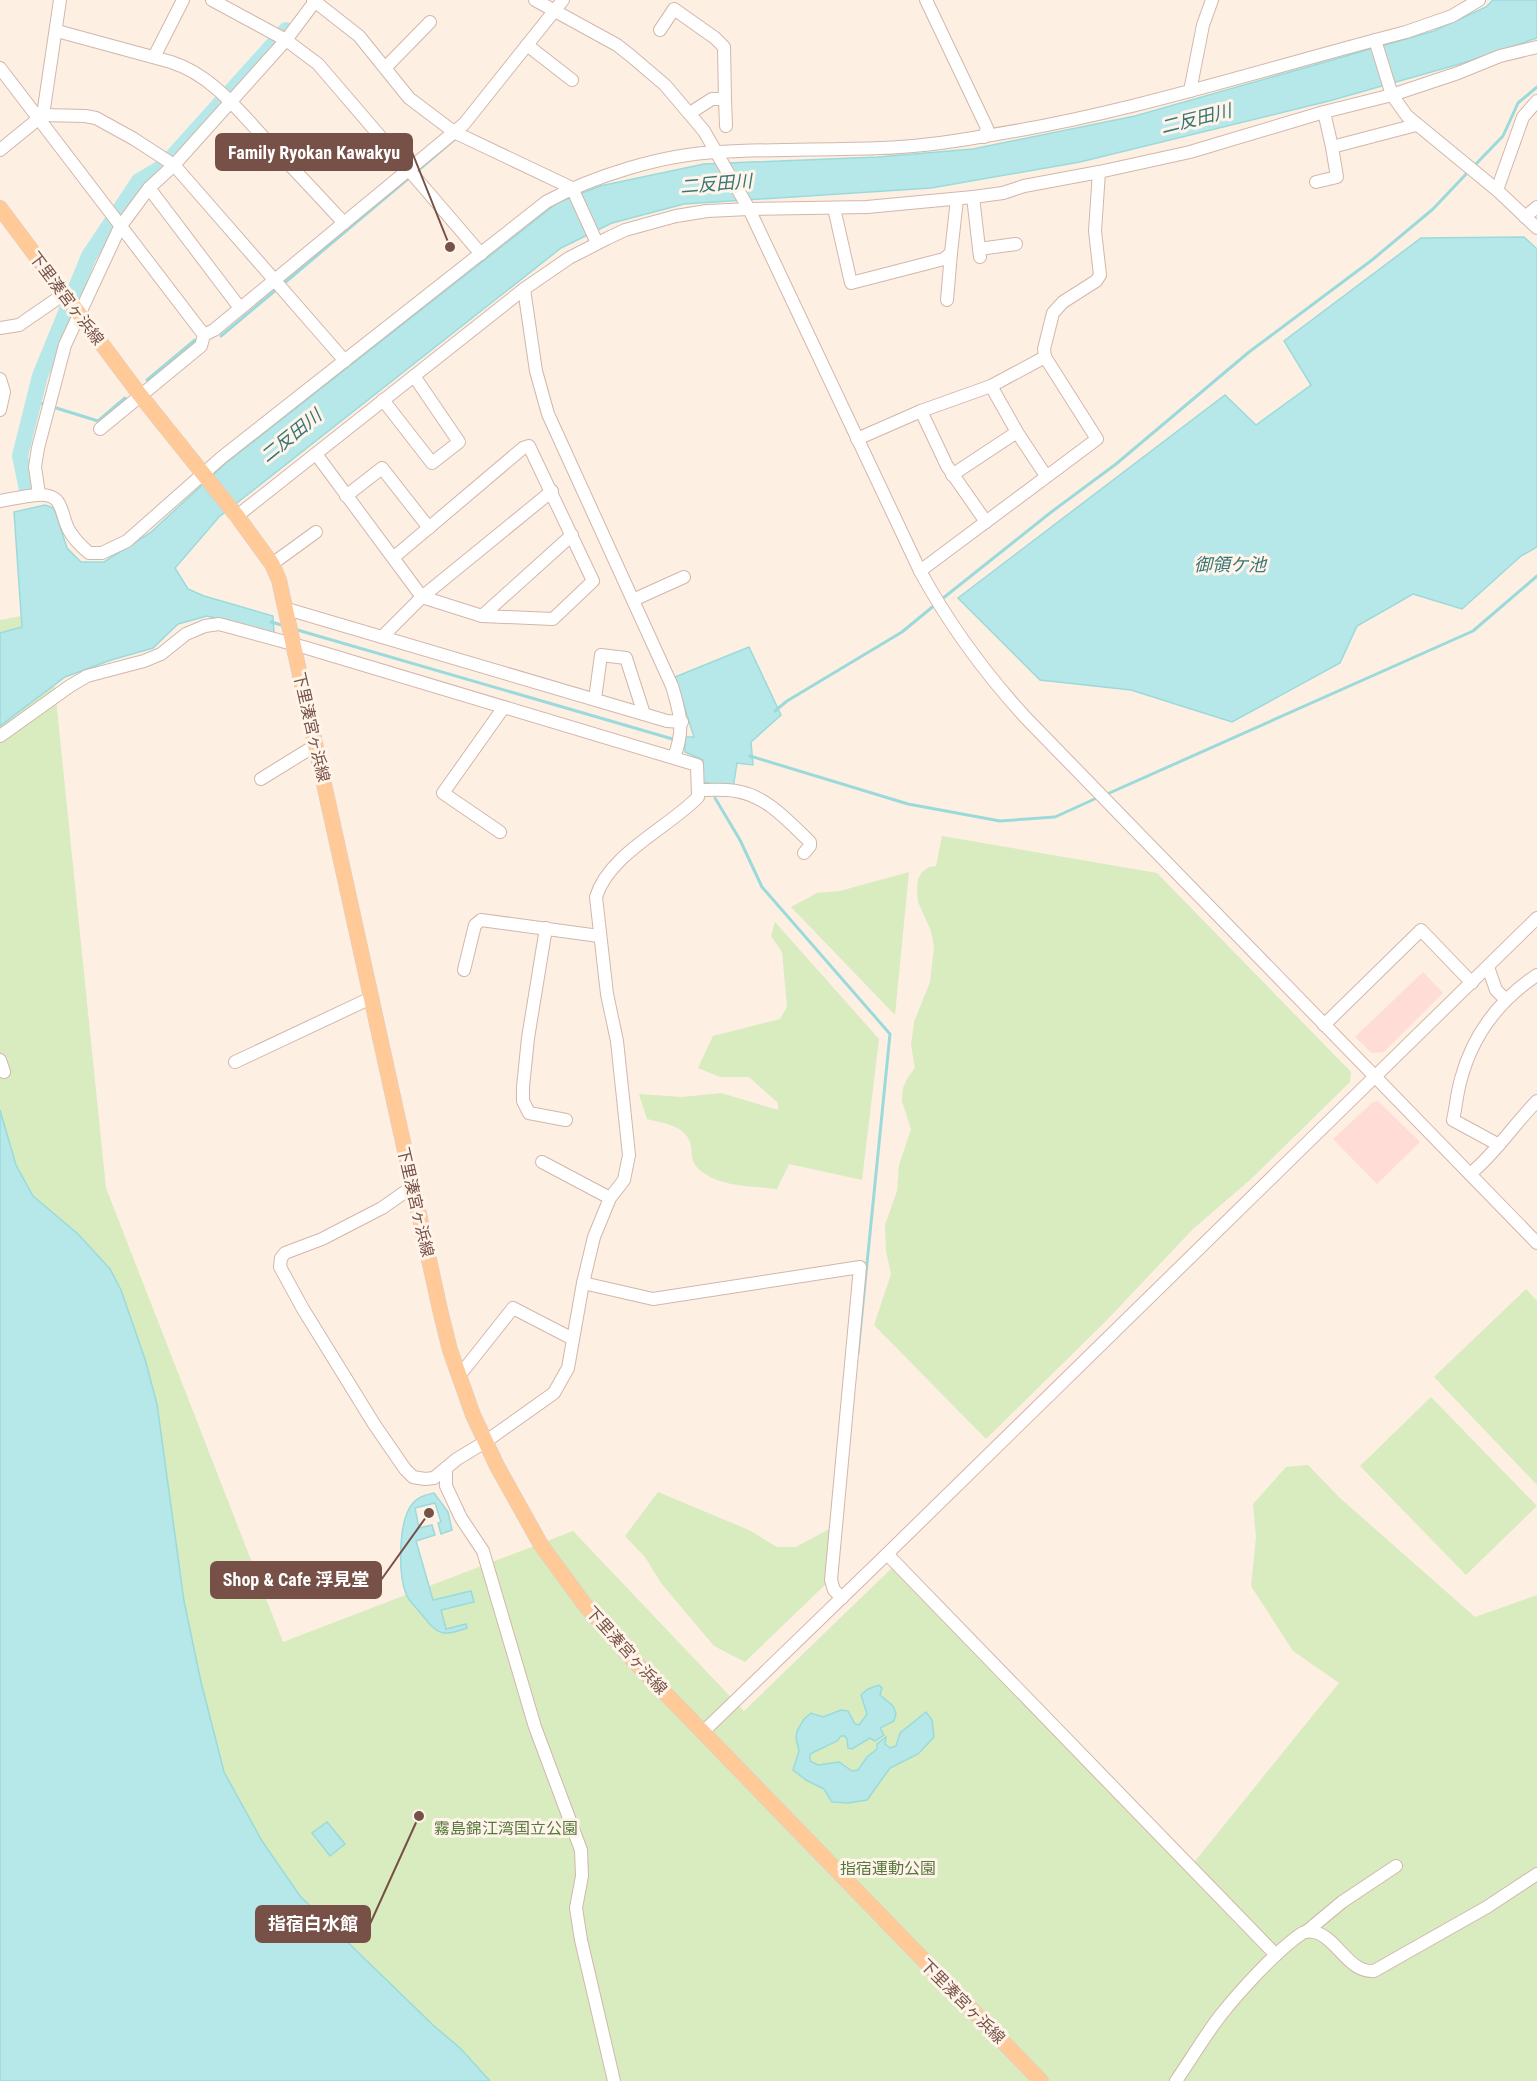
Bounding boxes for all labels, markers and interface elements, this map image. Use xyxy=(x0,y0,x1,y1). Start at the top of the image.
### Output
water label: 二反田川 xyxy=(1158,99,1235,137)
callout: Family Ryokan Kawakyu xyxy=(216,134,412,170)
text: Family Ryokan Kawakyu xyxy=(228,142,400,163)
water label: 二反田川 xyxy=(679,170,755,197)
street label: 下里湊宮ヶ浜線 xyxy=(25,248,108,349)
water label: 二反田川 xyxy=(256,404,327,466)
water label: 御領ケ池 xyxy=(1194,554,1268,575)
street label: 下里湊宮ヶ浜線 xyxy=(290,670,333,784)
street label: 下里湊宮ヶ浜線 xyxy=(394,1145,437,1259)
callout: Shop & Cafe 浮見堂 xyxy=(211,1562,381,1598)
text: Shop & Cafe 浮見堂 xyxy=(223,1569,369,1590)
street label: 下里湊宮ヶ浜線 xyxy=(582,1602,671,1698)
park label: 霧島錦江湾国立公園 xyxy=(434,1819,578,1838)
park label: 指宿運動公園 xyxy=(840,1859,936,1878)
callout: 指宿白水館 xyxy=(256,1906,370,1942)
text: 指宿白水館 xyxy=(268,1913,358,1934)
street label: 下里湊宮ヶ浜線 xyxy=(916,1955,1009,2048)

